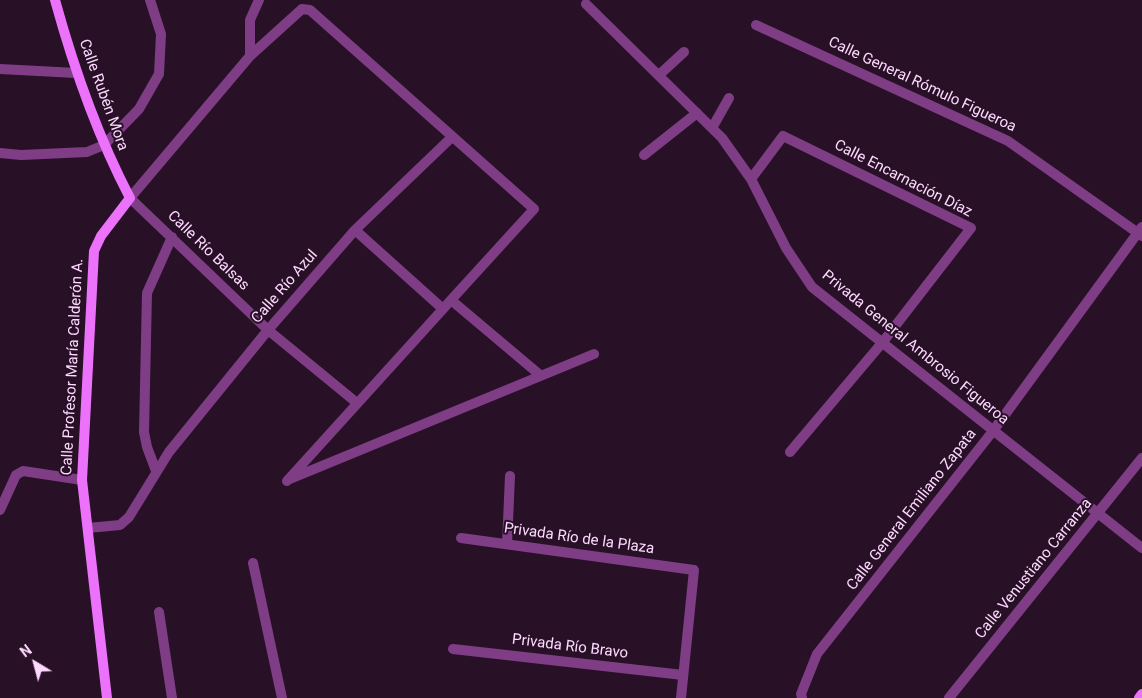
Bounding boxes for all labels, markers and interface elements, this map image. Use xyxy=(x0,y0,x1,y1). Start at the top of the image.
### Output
street label: Calle General Rómulo Figueroa xyxy=(825,34,1019,136)
street label: Calle Rubén Mora xyxy=(74,37,132,153)
street label: Calle Encarnación Díaz xyxy=(831,136,975,222)
street label: Calle Río Balsas xyxy=(163,207,253,295)
street label: Calle Río Azul xyxy=(248,247,322,327)
street label: Calle Profesor María Calderón A. xyxy=(58,258,88,476)
street label: Privada General Ambrosio Figueroa xyxy=(818,267,1012,429)
street label: Calle General Emiliano Zapata xyxy=(843,426,981,594)
street label: Calle Venustiano Carranza xyxy=(972,495,1096,643)
street label: Privada Río de la Plaza xyxy=(503,520,655,558)
street label: Privada Río Bravo xyxy=(511,631,629,663)
north arrow xyxy=(10,638,60,688)
text: N xyxy=(17,642,35,660)

